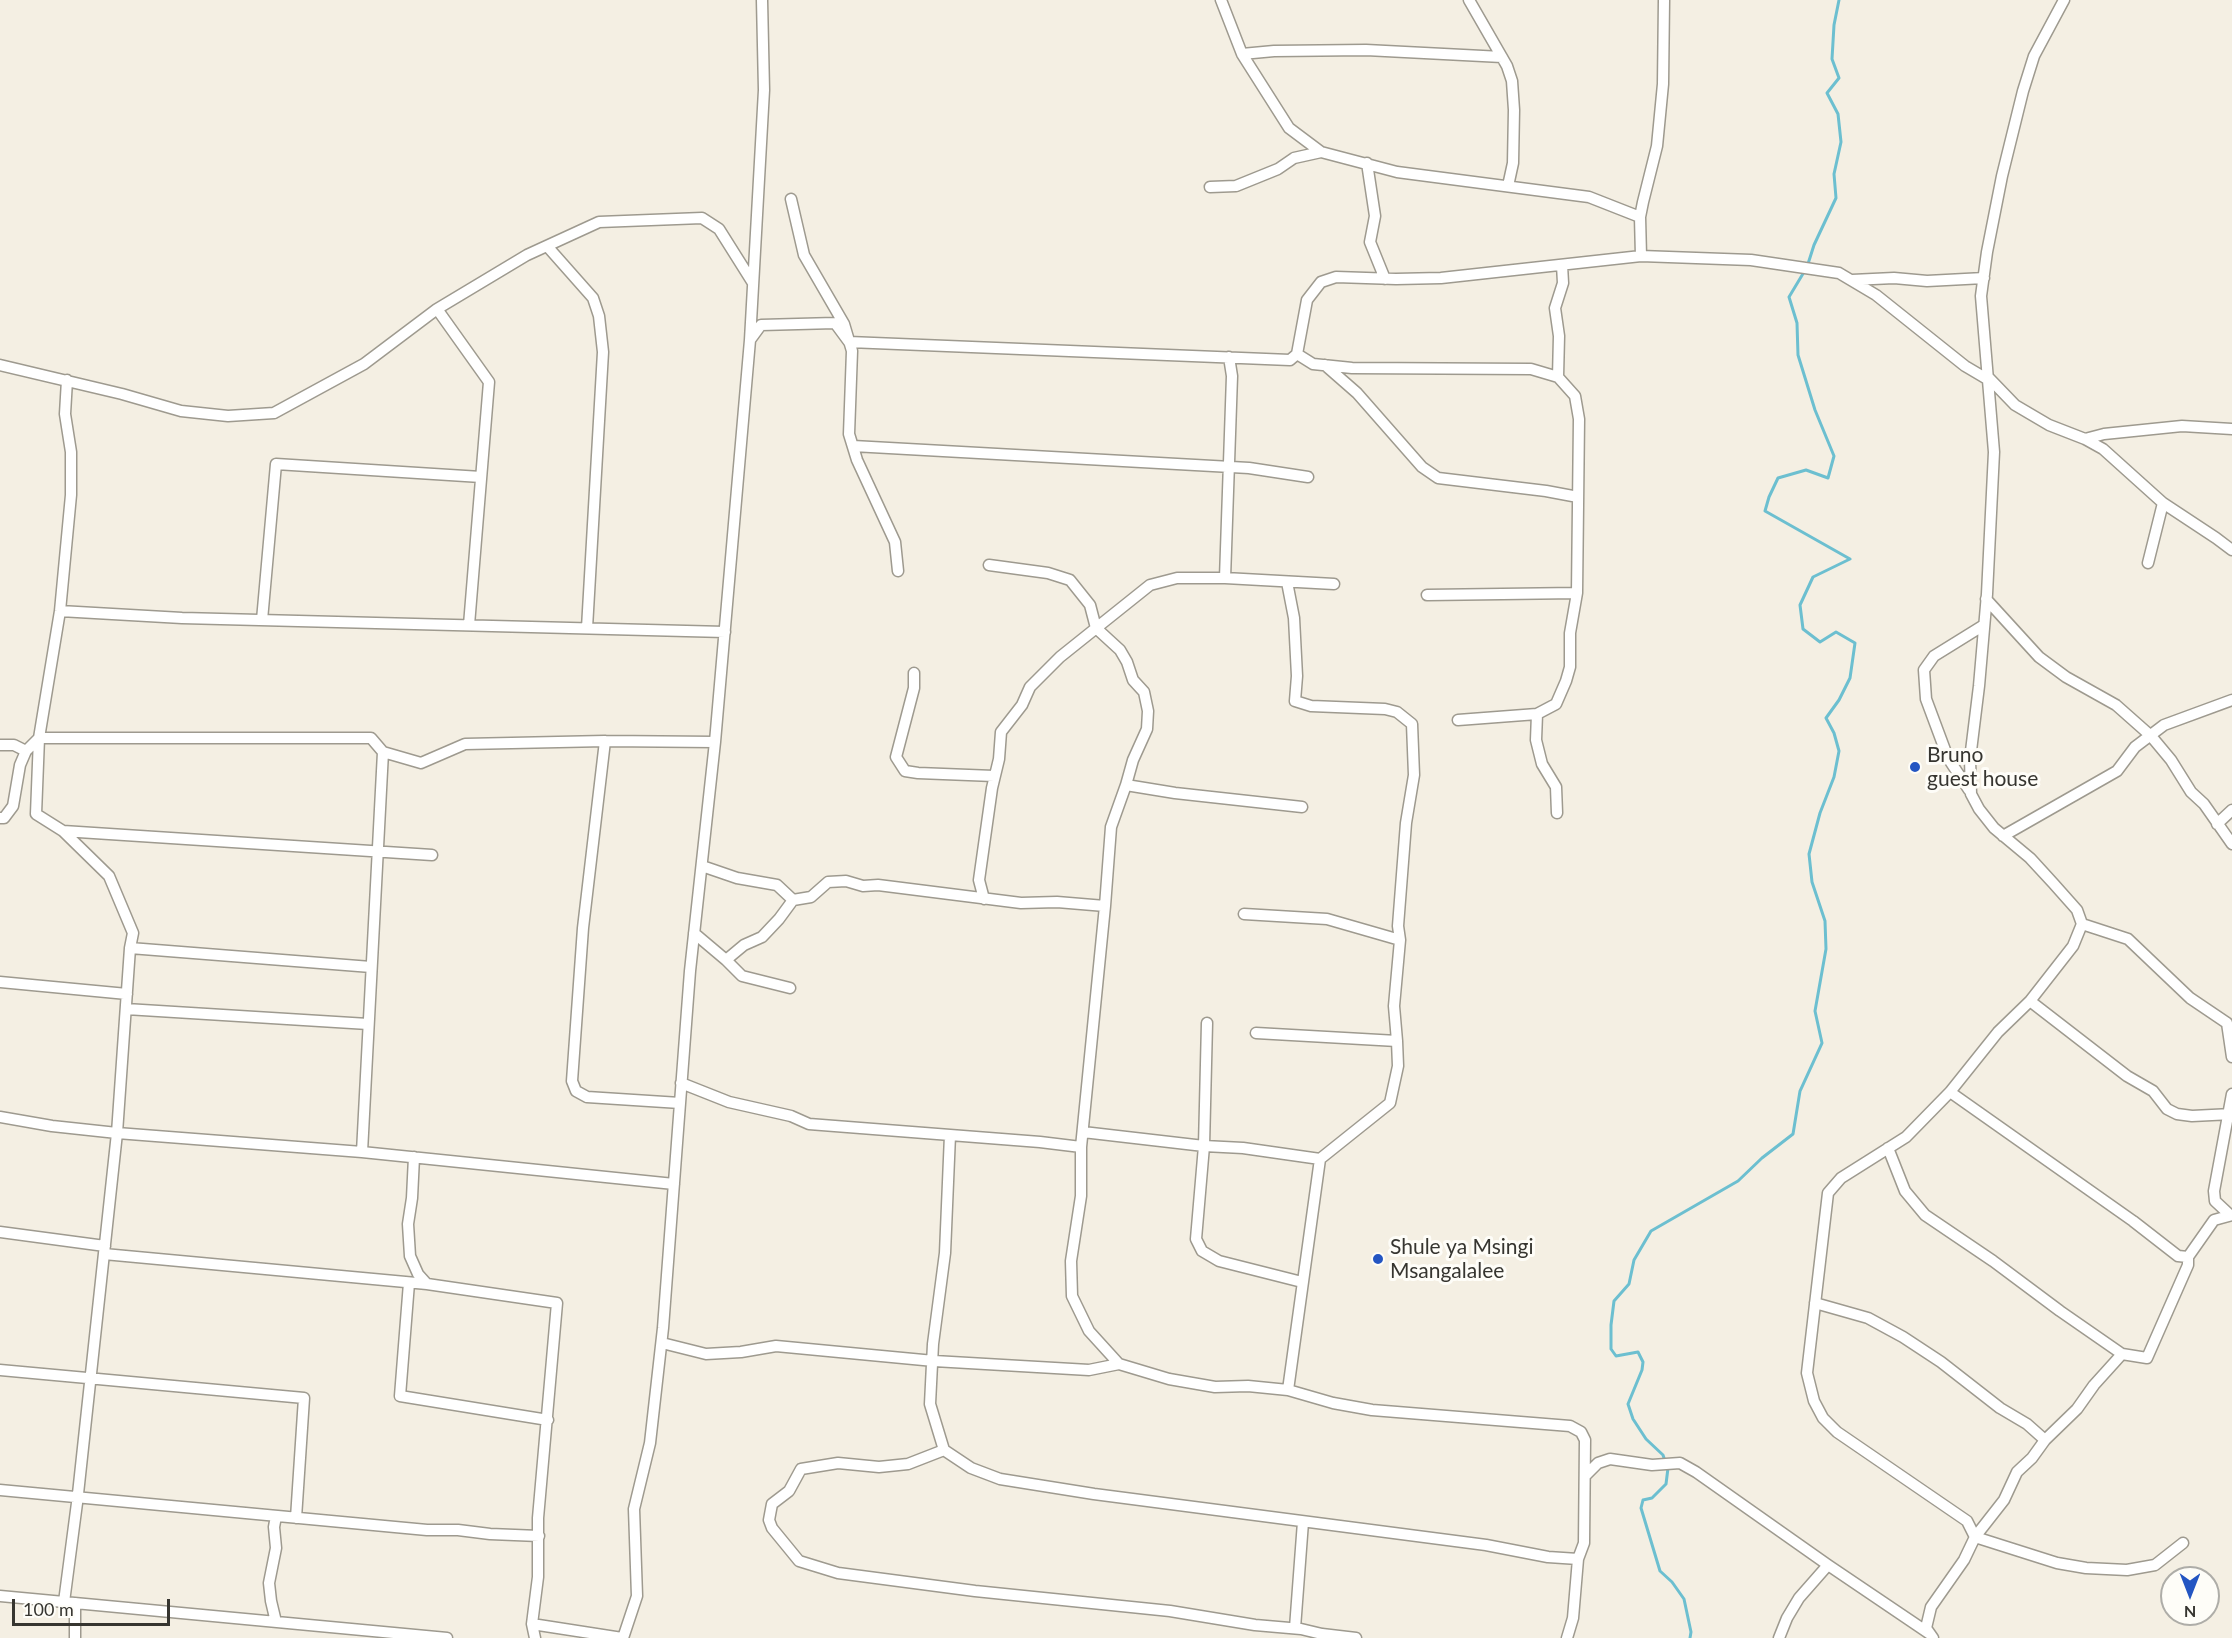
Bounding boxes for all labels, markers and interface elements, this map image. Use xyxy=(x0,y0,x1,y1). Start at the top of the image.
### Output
place label: Bruno guest house xyxy=(1927,742,2038,792)
marker: Bruno guest house xyxy=(1908,760,1922,774)
place label: Shule ya Msingi Msangalalee xyxy=(1390,1234,1533,1284)
marker: Shule ya Msingi Msangalalee xyxy=(1371,1252,1385,1266)
north arrow xyxy=(2160,1566,2220,1626)
scale bar xyxy=(15,1587,172,1625)
text: 100 m xyxy=(23,1598,74,1620)
text: N xyxy=(2184,1603,2196,1622)

